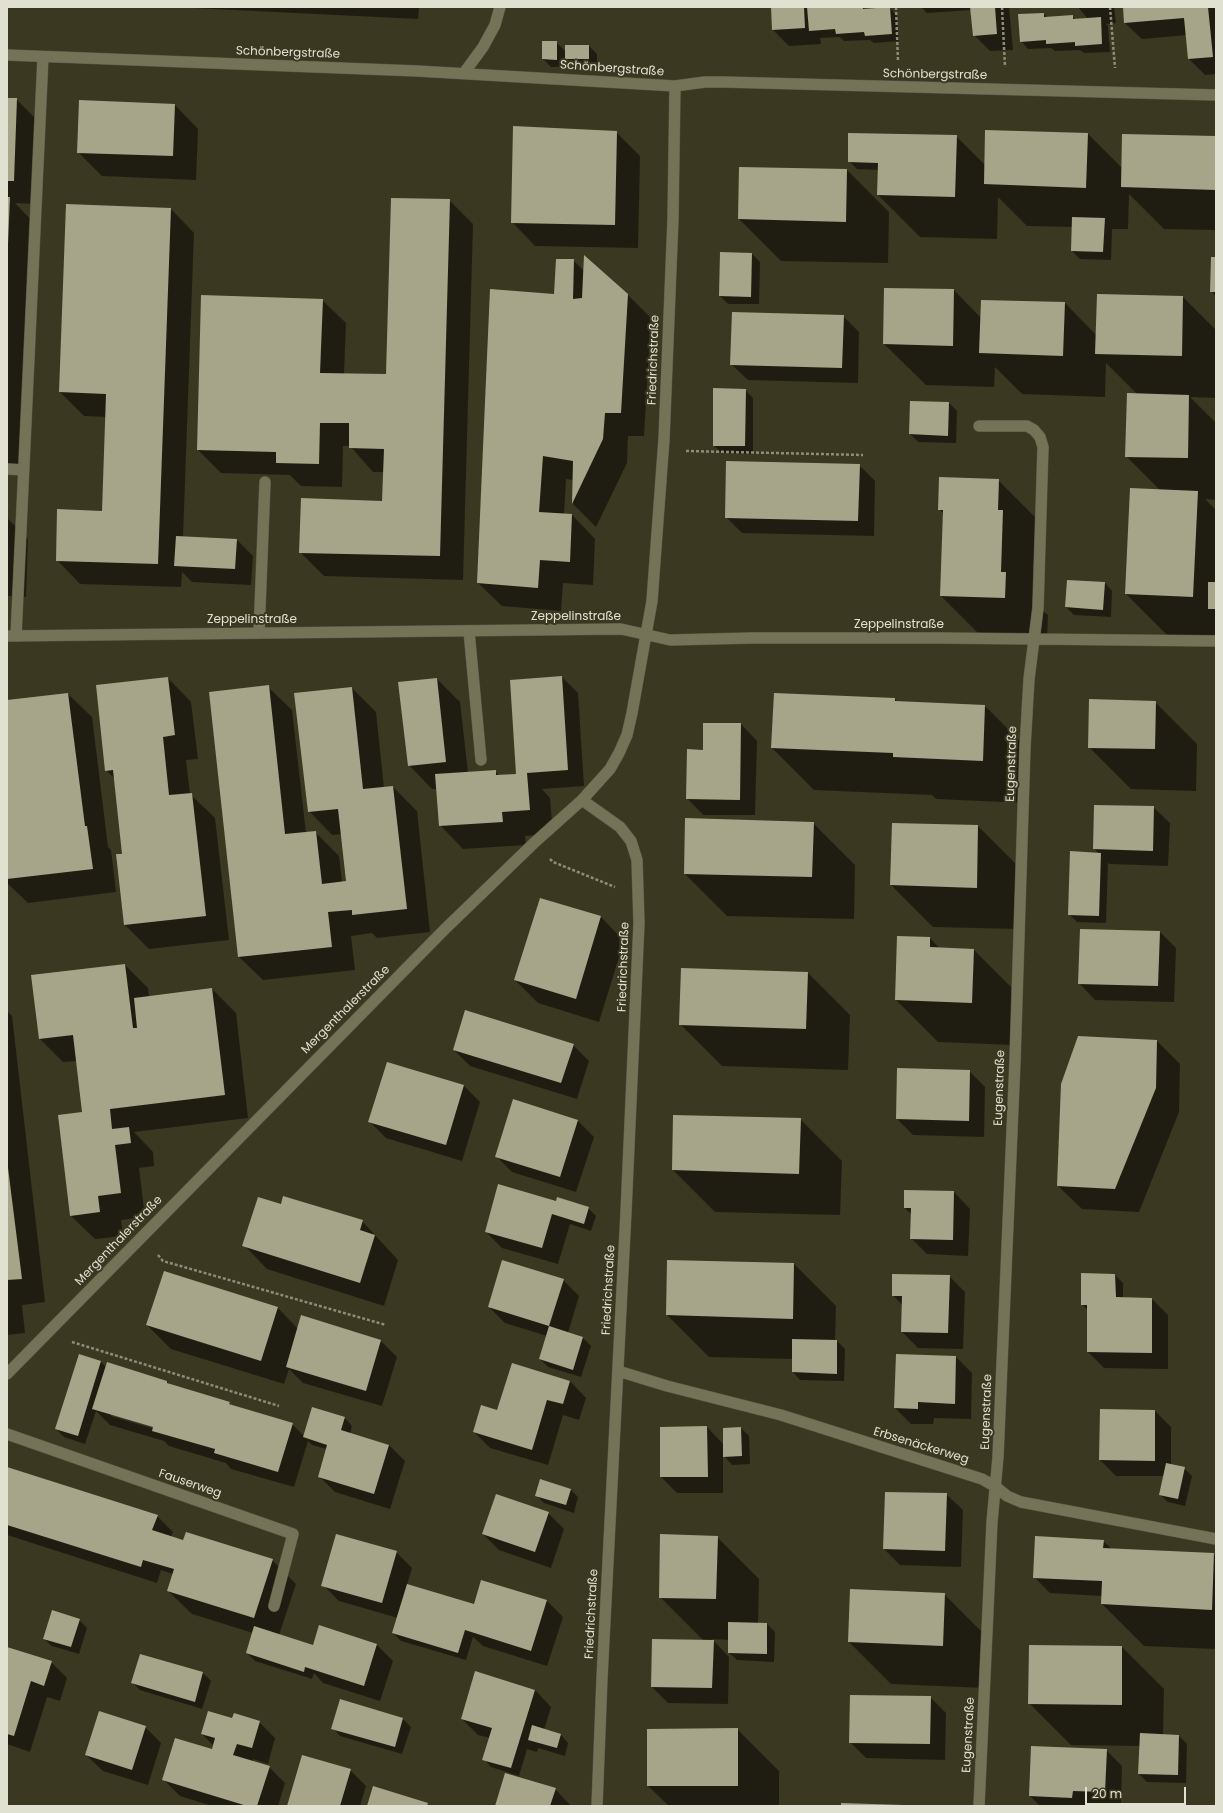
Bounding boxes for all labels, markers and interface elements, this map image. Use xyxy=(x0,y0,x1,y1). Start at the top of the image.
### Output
street label: Schönbergstraße xyxy=(236,44,340,62)
street label: Schönbergstraße xyxy=(559,58,665,80)
street label: Schönbergstraße xyxy=(883,67,987,83)
street label: Friedrichstraße xyxy=(645,315,663,405)
street label: Zeppelinstraße xyxy=(531,610,621,624)
street label: Zeppelinstraße xyxy=(207,613,297,627)
street label: Zeppelinstraße xyxy=(854,618,944,632)
street label: Eugenstraße xyxy=(1003,726,1021,802)
street label: Friedrichstraße xyxy=(615,922,633,1012)
street label: Mergenthalerstraße xyxy=(299,963,393,1057)
street label: Eugenstraße xyxy=(991,1050,1009,1126)
street label: Mergenthalerstraße xyxy=(72,1193,166,1289)
street label: Friedrichstraße xyxy=(599,1245,619,1335)
street label: Eugenstraße xyxy=(978,1374,996,1450)
street label: Erbsenäckerweg xyxy=(872,1425,970,1467)
street label: Fauserweg xyxy=(157,1467,223,1501)
street label: Friedrichstraße xyxy=(582,1569,602,1659)
street label: Eugenstraße xyxy=(960,1697,978,1773)
scale bar xyxy=(1087,1779,1188,1805)
text: 20 m xyxy=(1092,1785,1122,1802)

